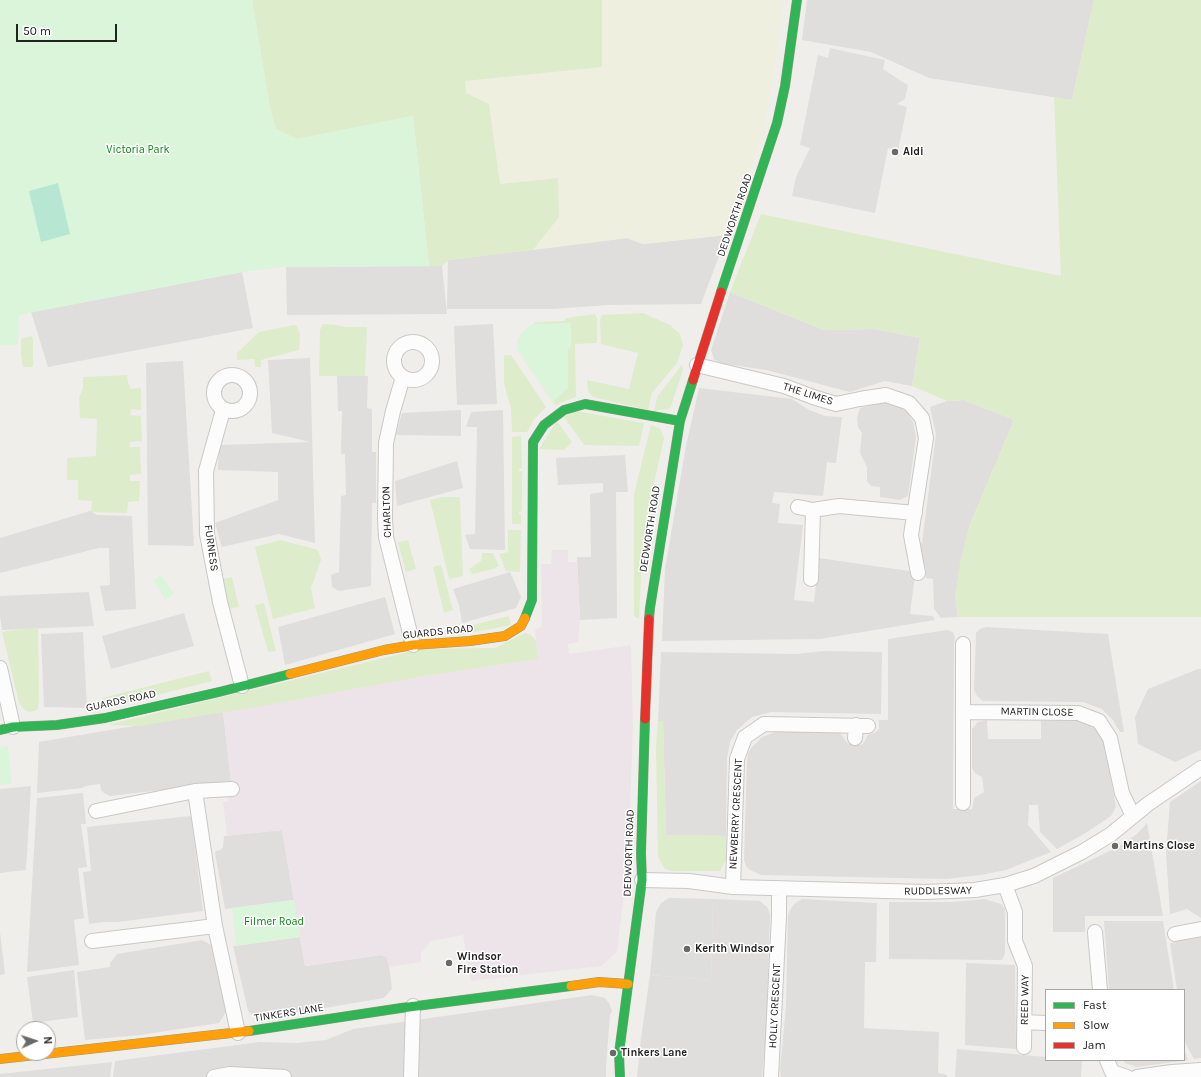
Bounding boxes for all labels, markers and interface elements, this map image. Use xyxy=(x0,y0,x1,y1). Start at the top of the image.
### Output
scale bar xyxy=(18,16,119,42)
text: 50 m xyxy=(23,24,51,38)
park label: Victoria Park xyxy=(106,143,170,157)
place label: Aldi xyxy=(903,145,924,159)
marker: Aldi xyxy=(890,147,900,157)
street label: DEDWORTH ROAD xyxy=(715,172,755,258)
street label: THE LIMES xyxy=(781,380,835,408)
street label: DEDWORTH ROAD xyxy=(637,485,663,573)
street label: CHARLTON xyxy=(379,486,395,538)
street label: FURNESS xyxy=(201,524,221,572)
street label: GUARDS ROAD xyxy=(402,622,474,642)
street label: GUARDS ROAD xyxy=(85,687,157,715)
street label: MARTIN CLOSE xyxy=(1000,705,1074,719)
street label: NEWBERRY CRESCENT xyxy=(727,758,745,870)
street label: DEDWORTH ROAD xyxy=(621,809,637,897)
place label: Martins Close xyxy=(1123,839,1195,853)
marker: Martins Close xyxy=(1110,841,1120,851)
street label: RUDDLESWAY xyxy=(904,884,972,898)
park label: Filmer Road xyxy=(244,915,304,929)
place label: Kerith Windsor xyxy=(695,942,774,956)
marker: Kerith Windsor xyxy=(682,944,692,954)
place label: Windsor Fire Station xyxy=(457,950,518,976)
marker: Windsor Fire Station xyxy=(444,958,454,968)
street label: HOLLY CRESCENT xyxy=(766,963,784,1049)
street label: REED WAY xyxy=(1018,975,1032,1025)
legend xyxy=(1045,989,1185,1061)
text: Fast xyxy=(1083,998,1106,1012)
street label: TINKERS LANE xyxy=(253,1001,325,1025)
text: Slow xyxy=(1083,1018,1109,1032)
north arrow xyxy=(16,1021,56,1061)
text: N xyxy=(41,1036,54,1045)
text: Jam xyxy=(1083,1038,1106,1052)
place label: Tinkers Lane xyxy=(621,1046,687,1060)
marker: Tinkers Lane xyxy=(608,1048,618,1058)

